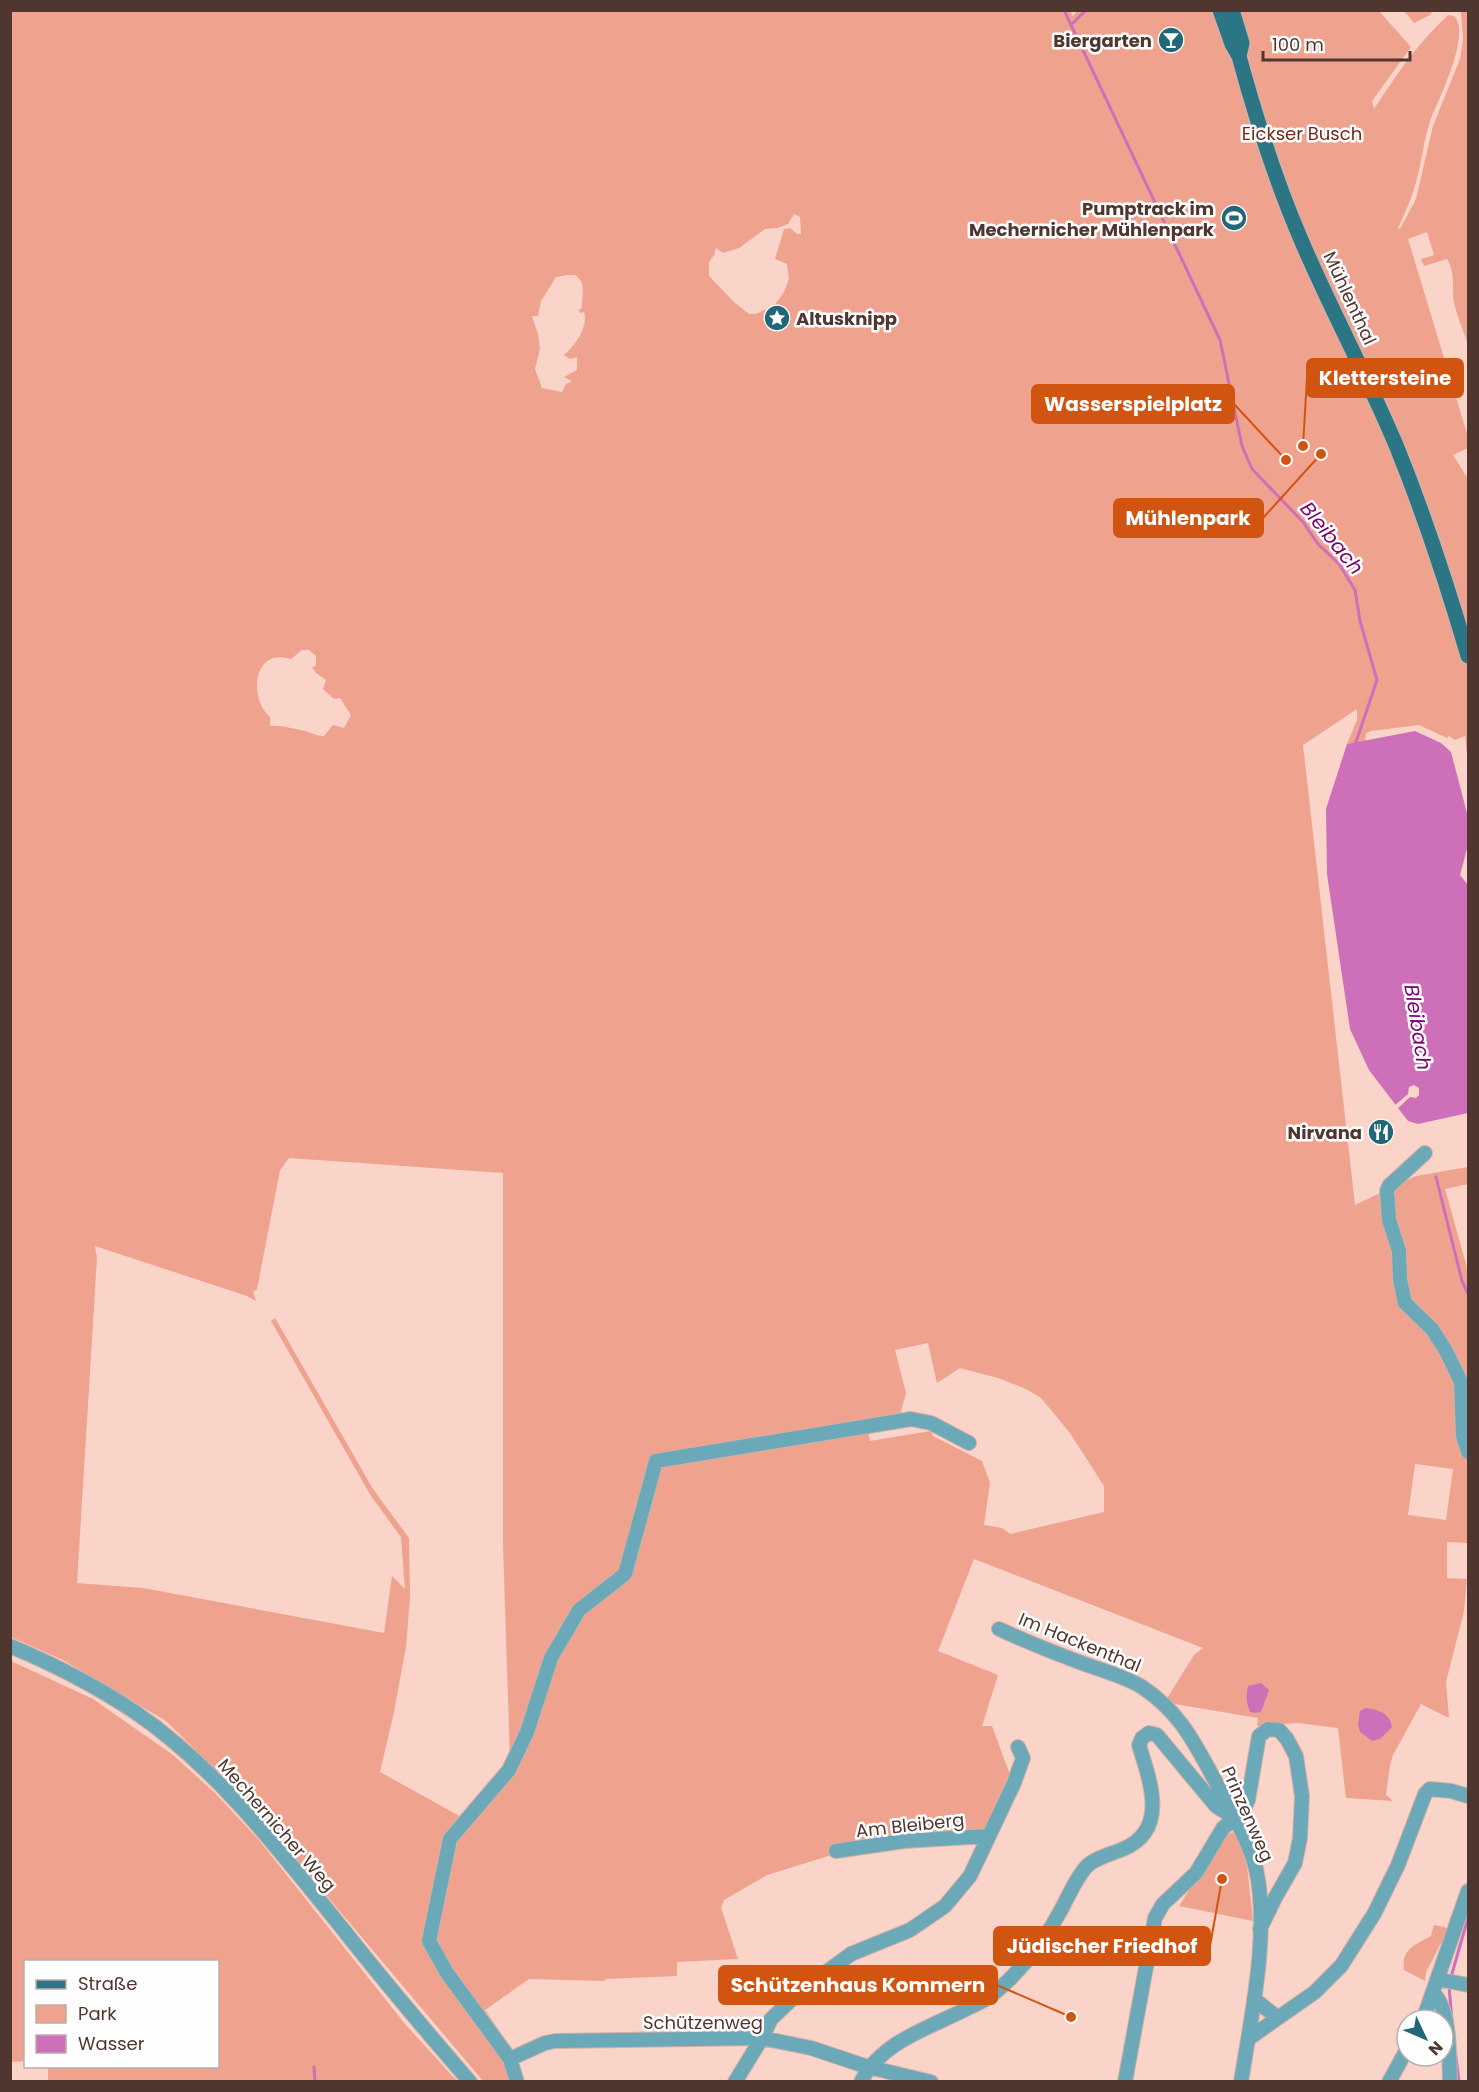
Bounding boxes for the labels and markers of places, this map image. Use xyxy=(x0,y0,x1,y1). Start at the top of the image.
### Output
bar icon: Biergarten xyxy=(1156,25,1186,55)
place label: Biergarten xyxy=(1053,28,1152,53)
place label: Pumptrack im Mechernicher Mühlenpark xyxy=(969,196,1215,242)
sports icon: Pumptrack im Mechernicher Mühlenpark xyxy=(1219,203,1249,233)
place icon: Altusknipp xyxy=(762,303,792,333)
place label: Altusknipp xyxy=(796,306,897,331)
callout: Klettersteine xyxy=(1307,359,1463,397)
callout: Wasserspielplatz xyxy=(1032,385,1234,423)
callout: Mühlenpark xyxy=(1114,499,1263,537)
restaurant icon: Nirvana xyxy=(1366,1117,1396,1147)
place label: Nirvana xyxy=(1288,1120,1362,1145)
callout: Jüdischer Friedhof xyxy=(994,1927,1210,1965)
callout: Schützenhaus Kommern xyxy=(719,1966,997,2004)

